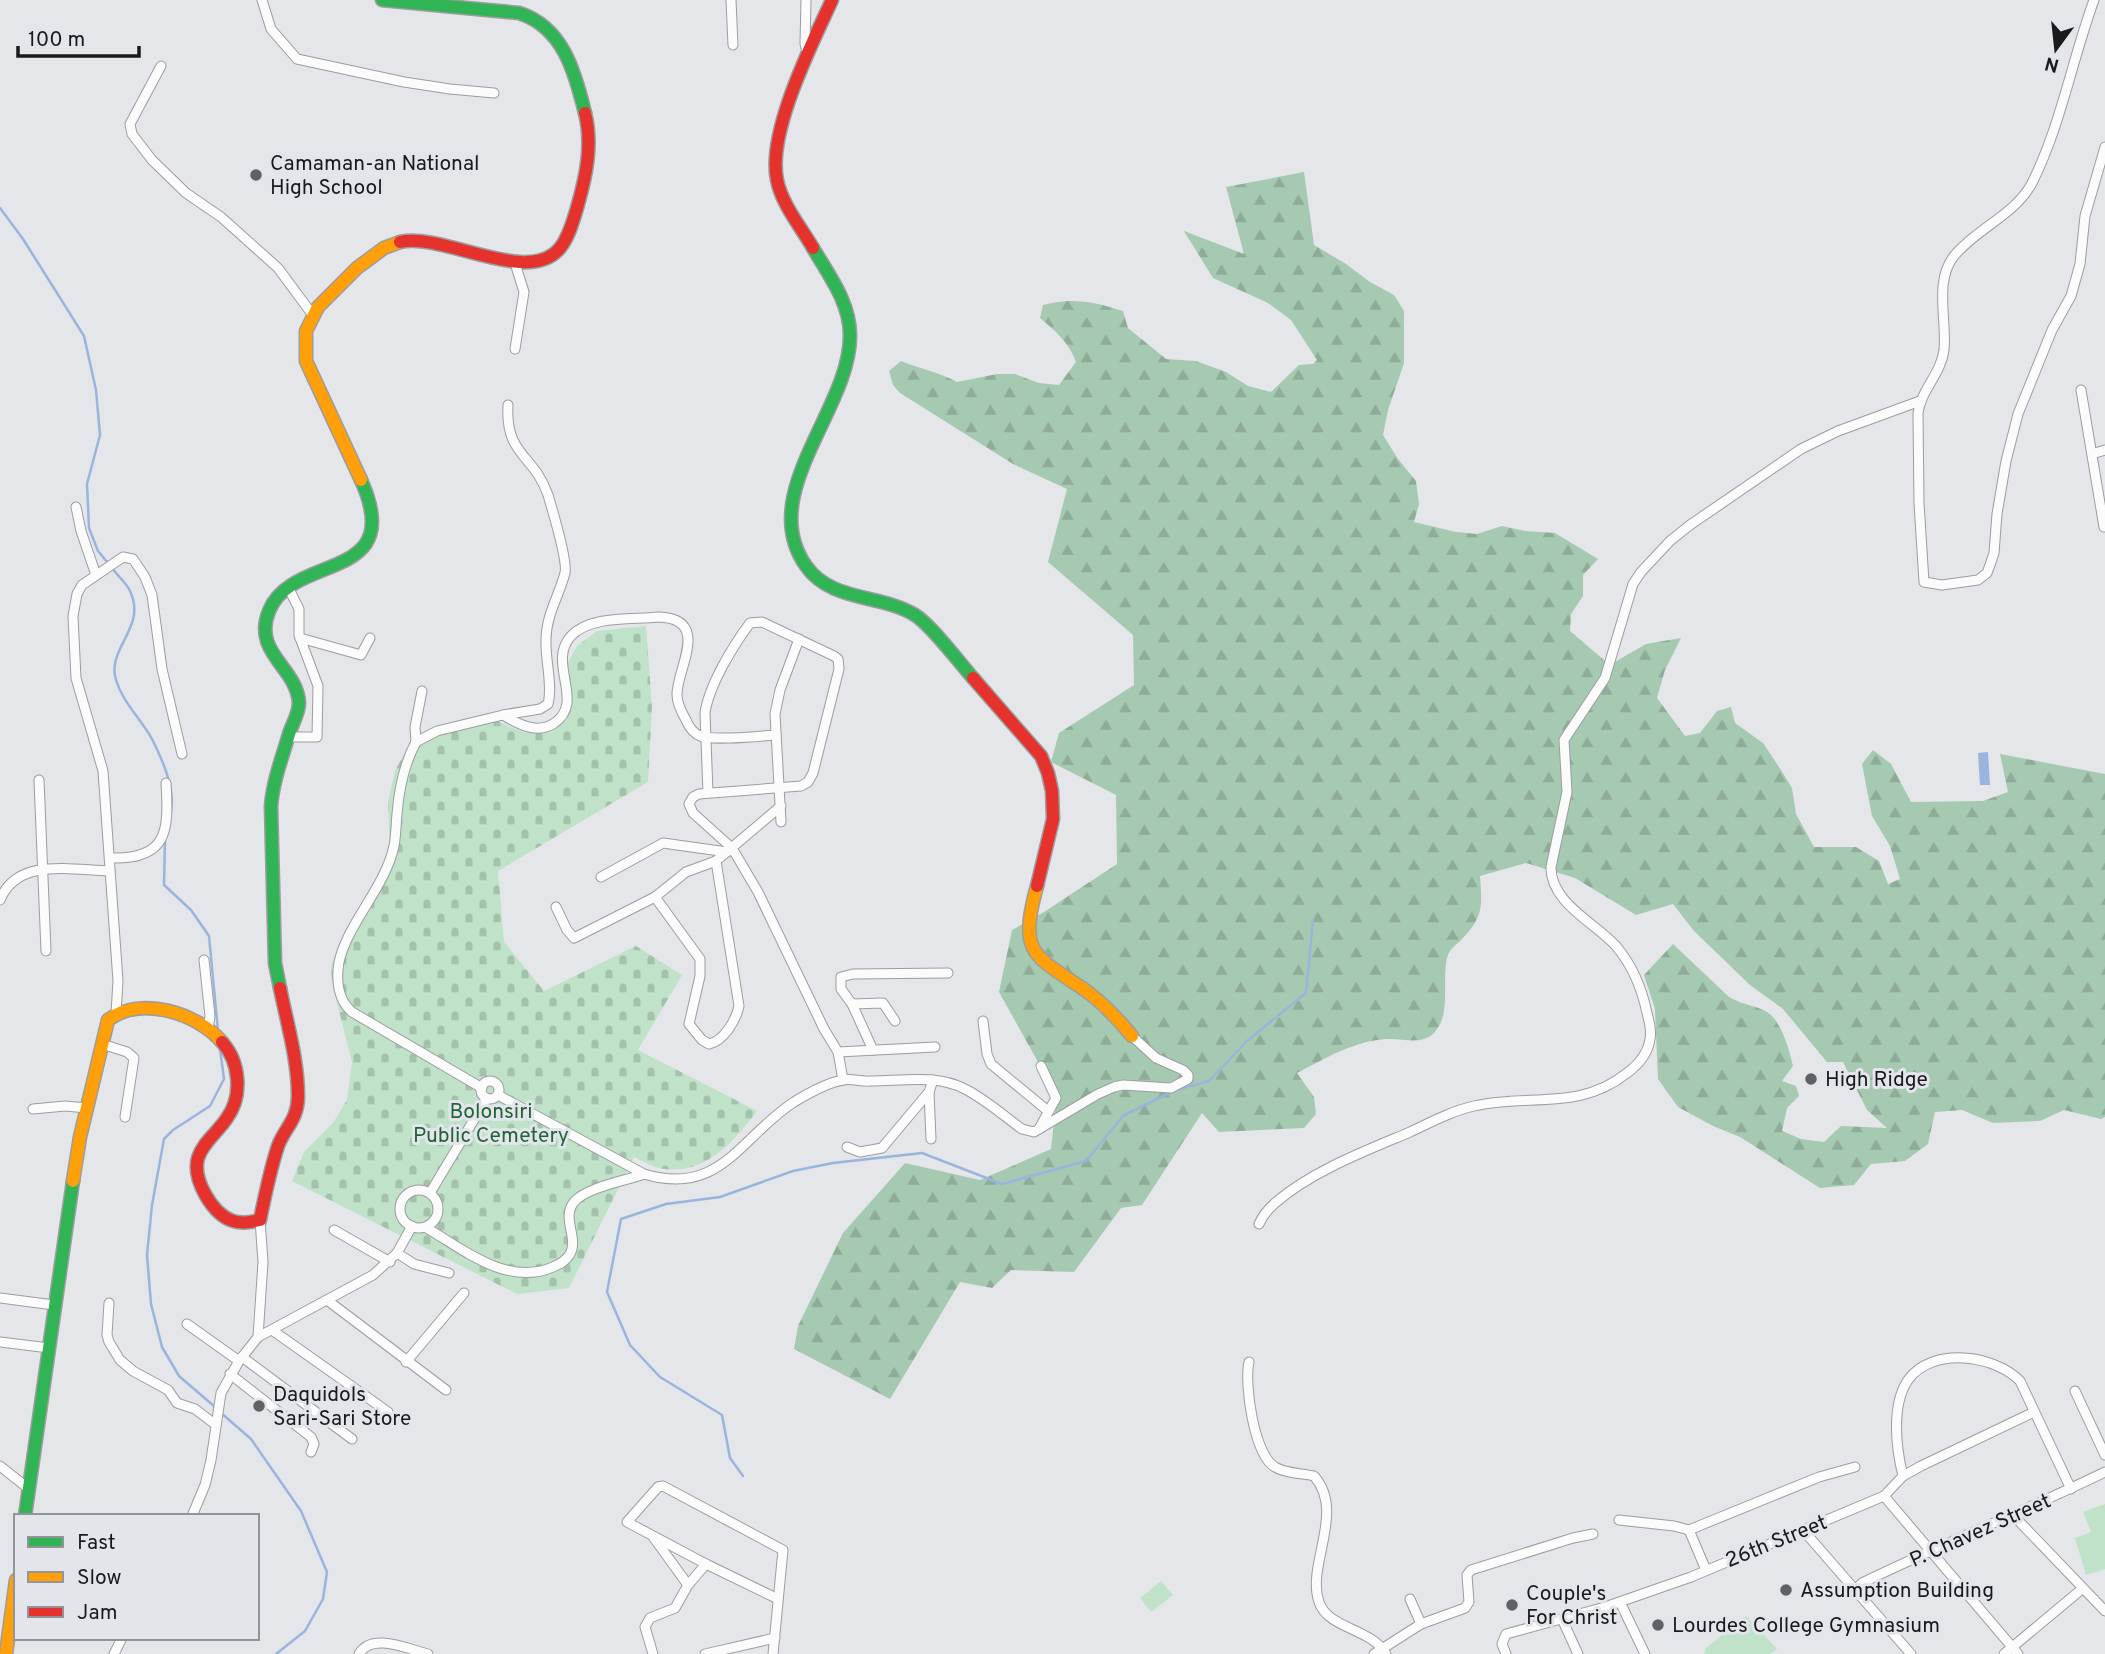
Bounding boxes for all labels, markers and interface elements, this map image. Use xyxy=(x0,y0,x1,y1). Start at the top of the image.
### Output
scale bar xyxy=(18,14,138,58)
north arrow xyxy=(2021,14,2091,84)
text: 100 m xyxy=(28,27,85,54)
text: N xyxy=(2042,50,2062,77)
place label: Camaman-an National High School xyxy=(270,151,480,202)
marker: Camaman-an National High School xyxy=(248,167,264,183)
place label: High Ridge xyxy=(1825,1067,1928,1094)
marker: High Ridge xyxy=(1803,1071,1819,1087)
park label: Bolonsiri Public Cemetery xyxy=(413,1099,569,1150)
place label: Daquidols Sari-Sari Store xyxy=(273,1382,411,1433)
marker: Daquidols Sari-Sari Store xyxy=(251,1398,267,1414)
street label: P. Chavez Street xyxy=(1906,1488,2055,1575)
street label: 26th Street xyxy=(1722,1510,1831,1575)
legend xyxy=(14,1514,259,1640)
text: Fast xyxy=(77,1530,116,1557)
text: Slow xyxy=(77,1565,122,1592)
place label: Assumption Building xyxy=(1800,1578,1994,1605)
place label: Couple's For Christ xyxy=(1526,1581,1618,1632)
marker: Assumption Building xyxy=(1778,1582,1794,1598)
marker: Couple's For Christ xyxy=(1504,1597,1520,1613)
text: Jam xyxy=(77,1600,118,1627)
place label: Lourdes College Gymnasium xyxy=(1672,1613,1940,1640)
marker: Lourdes College Gymnasium xyxy=(1650,1617,1666,1633)

